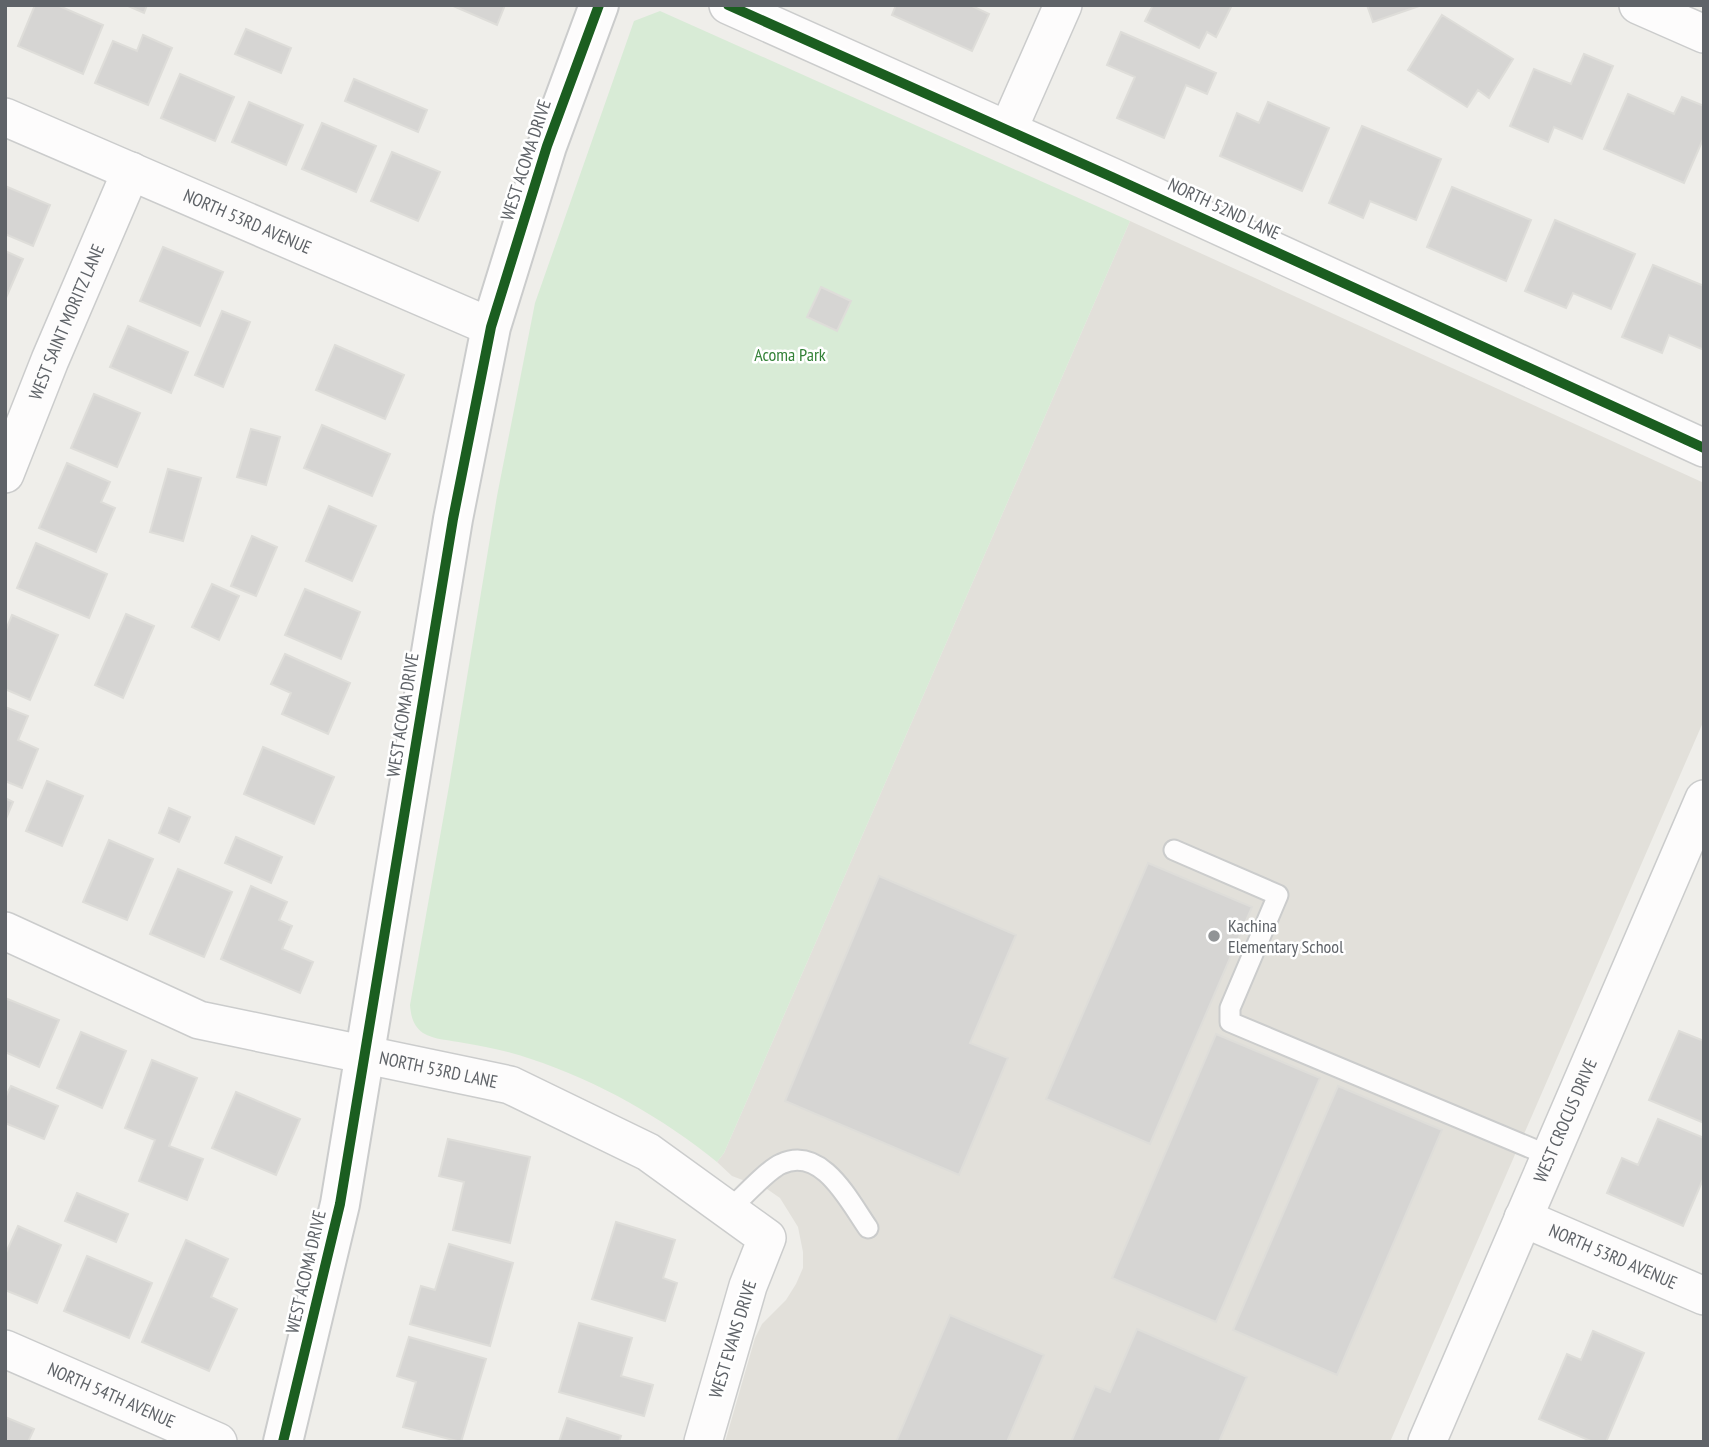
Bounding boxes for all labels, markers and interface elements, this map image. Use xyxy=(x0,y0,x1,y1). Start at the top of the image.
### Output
street label: WEST ACOMA DRIVE xyxy=(495,97,556,223)
street label: NORTH 52ND LANE xyxy=(1164,172,1284,245)
street label: NORTH 53RD AVENUE xyxy=(180,183,315,259)
street label: WEST SAINT MORITZ LANE xyxy=(23,241,109,403)
park label: Acoma Park xyxy=(754,343,826,366)
street label: WEST ACOMA DRIVE xyxy=(381,651,424,779)
place label: Kachina Elementary School xyxy=(1228,914,1344,958)
marker: Kachina Elementary School xyxy=(1206,928,1222,944)
street label: NORTH 53RD LANE xyxy=(377,1046,500,1093)
street label: WEST CROCUS DRIVE xyxy=(1528,1055,1602,1186)
street label: WEST ACOMA DRIVE xyxy=(280,1208,331,1336)
street label: NORTH 53RD AVENUE xyxy=(1546,1219,1681,1294)
street label: WEST EVANS DRIVE xyxy=(704,1277,761,1401)
street label: NORTH 54TH AVENUE xyxy=(44,1357,179,1433)

